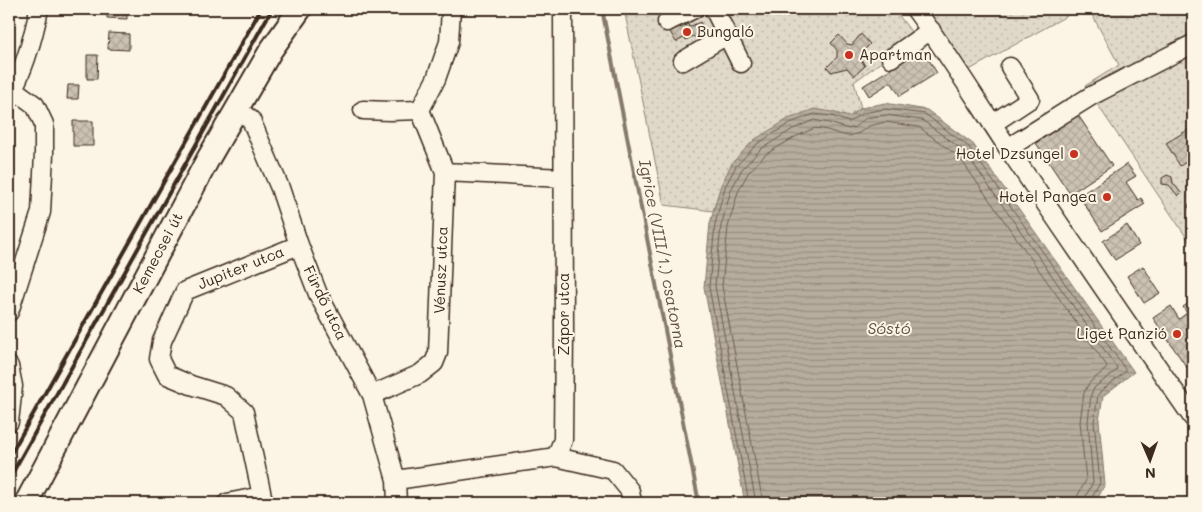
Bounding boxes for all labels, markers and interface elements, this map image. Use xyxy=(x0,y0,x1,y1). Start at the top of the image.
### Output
place label: Bungaló xyxy=(697,21,754,41)
marker: Bungaló xyxy=(681,26,693,38)
place label: Apartman xyxy=(859,44,932,64)
marker: Apartman xyxy=(843,49,855,61)
place label: Hotel Dzsungel xyxy=(956,143,1064,163)
marker: Hotel Dzsungel xyxy=(1068,148,1080,160)
water label: Igrice (VIII/1.) csatorna xyxy=(635,158,692,350)
place label: Hotel Pangea xyxy=(999,186,1097,206)
marker: Hotel Pangea xyxy=(1101,191,1113,203)
street label: Kemecsei út xyxy=(127,208,187,297)
street label: Vénusz utca xyxy=(428,226,452,314)
street label: Jupiter utca xyxy=(194,241,287,293)
street label: Fürdő utca xyxy=(299,262,352,343)
street label: Zápor utca xyxy=(553,273,573,355)
water label: Sóstó xyxy=(868,317,911,338)
place label: Liget Panzió xyxy=(1076,323,1167,343)
marker: Liget Panzió xyxy=(1171,328,1183,340)
north arrow xyxy=(1124,434,1174,484)
text: N xyxy=(1145,464,1156,483)

